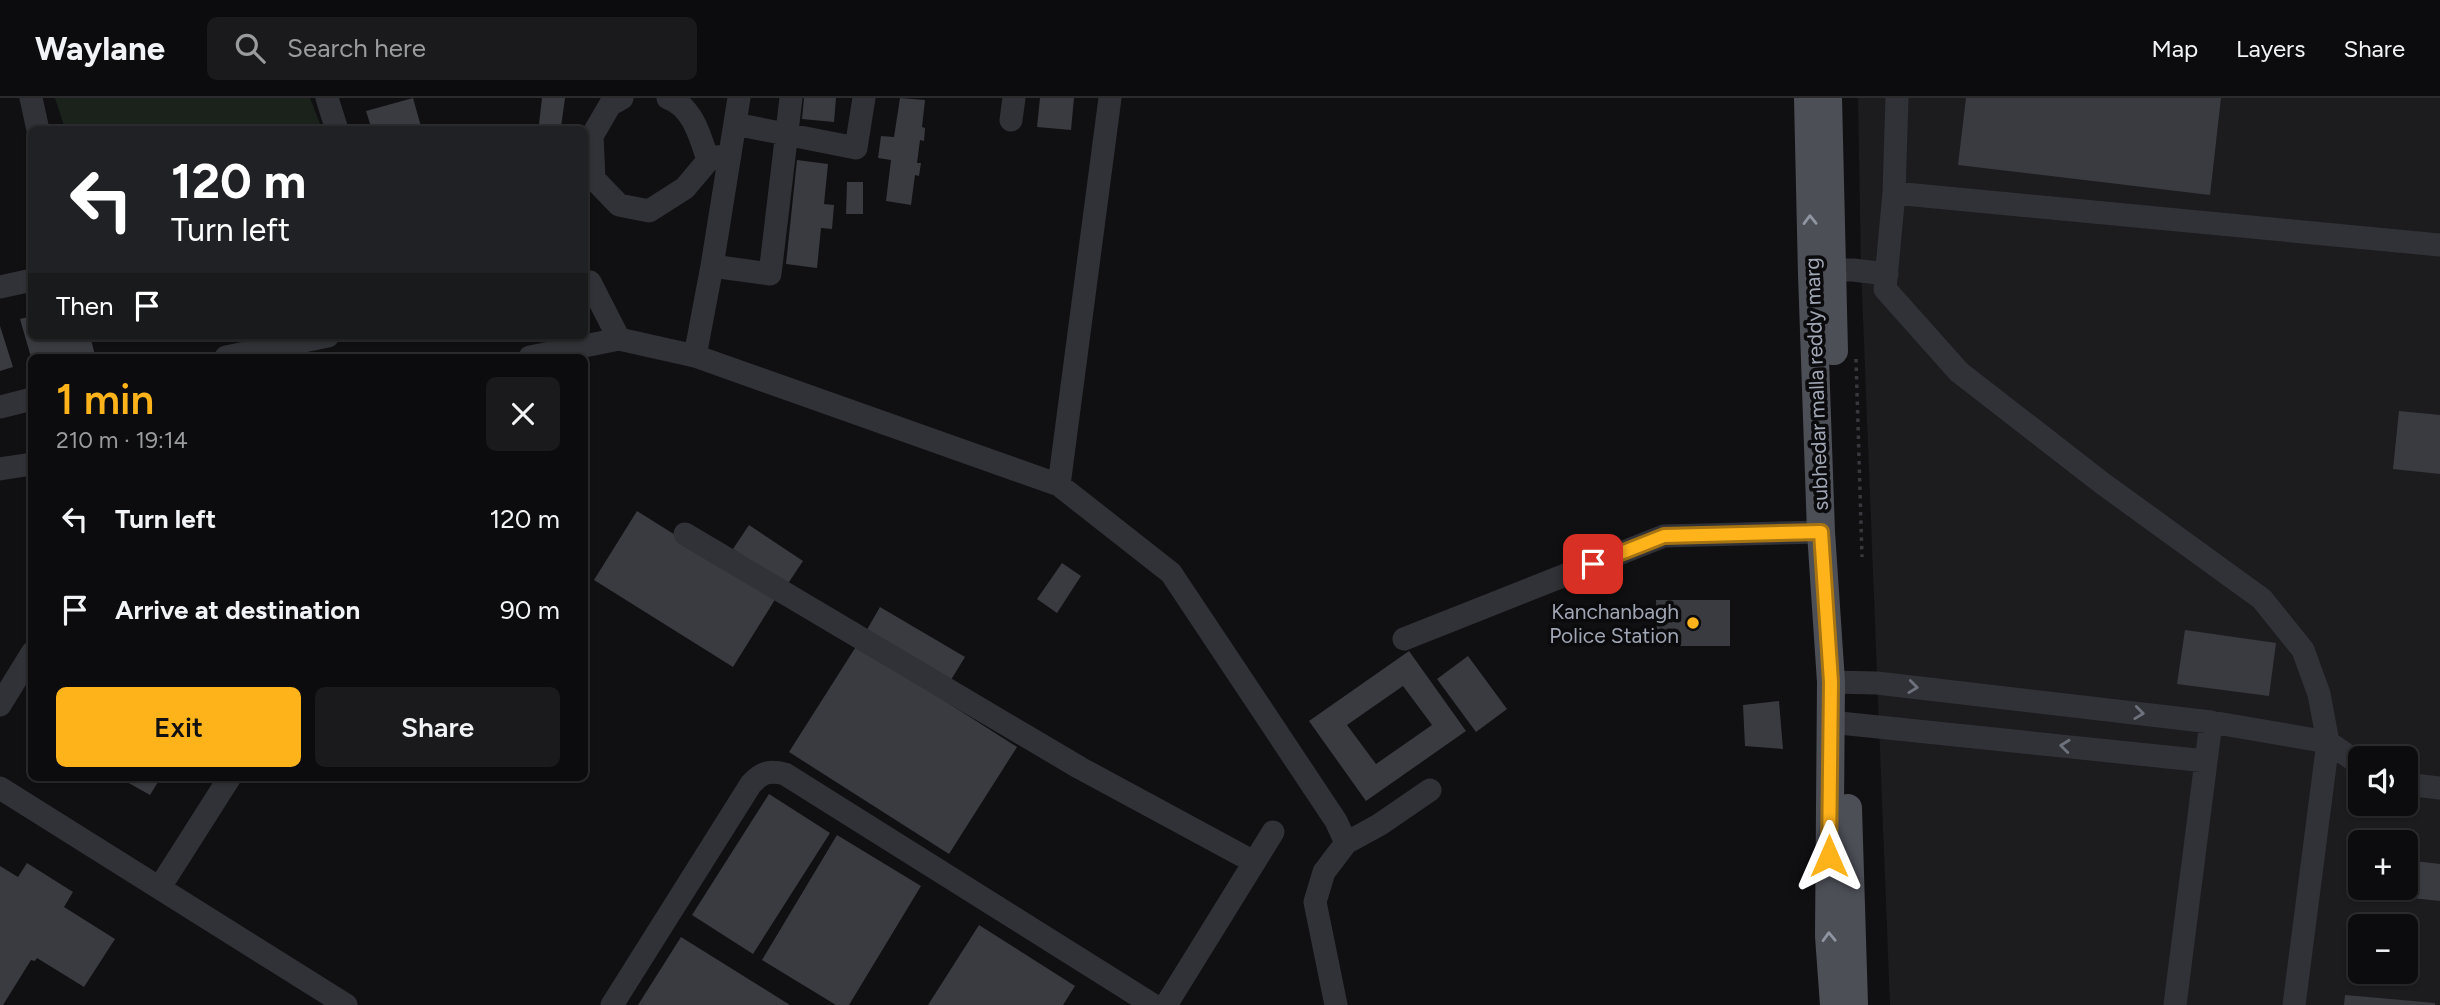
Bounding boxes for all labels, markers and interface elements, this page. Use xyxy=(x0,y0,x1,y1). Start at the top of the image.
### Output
search box xyxy=(207,17,697,80)
text: Waylane xyxy=(35,29,165,68)
icon: search xyxy=(231,29,269,67)
text: Search here xyxy=(287,32,426,64)
text: Map xyxy=(2151,34,2198,63)
text: Layers xyxy=(2236,34,2305,63)
text: Share xyxy=(2343,34,2405,63)
text: 120 m xyxy=(171,151,306,210)
icon: left xyxy=(56,154,147,245)
text: Turn left xyxy=(171,211,290,249)
one-way arrow xyxy=(1803,214,1818,225)
street label: subhedar malla reddy marg xyxy=(1799,257,1833,511)
icon: arrive xyxy=(128,287,166,325)
text: Then xyxy=(56,290,114,322)
text: 1 min xyxy=(56,374,154,425)
button: close xyxy=(486,377,560,451)
text: 210 m · 19:14 xyxy=(56,426,188,454)
icon: left xyxy=(56,500,94,538)
text: Turn left xyxy=(115,503,216,535)
text: 120 m xyxy=(490,503,560,535)
pin xyxy=(1563,534,1623,594)
icon: arrive xyxy=(1574,545,1612,583)
icon: arrive xyxy=(56,591,94,629)
text: Arrive at destination xyxy=(115,594,360,626)
text: 90 m xyxy=(500,594,560,626)
place label: Kanchanbagh Police Station xyxy=(1549,599,1679,648)
marker: Kanchanbagh Police Station xyxy=(1685,615,1701,631)
one-way arrow xyxy=(1907,679,1919,694)
button: Exit xyxy=(56,687,301,767)
button: Share xyxy=(315,687,560,767)
one-way arrow xyxy=(2133,706,2145,721)
one-way arrow xyxy=(2059,738,2071,753)
map controls xyxy=(2348,746,2418,984)
button: sound xyxy=(2348,746,2418,816)
position arrow xyxy=(1792,819,1866,893)
button: + xyxy=(2348,830,2418,900)
button: − xyxy=(2348,914,2418,984)
one-way arrow xyxy=(1822,931,1837,942)

